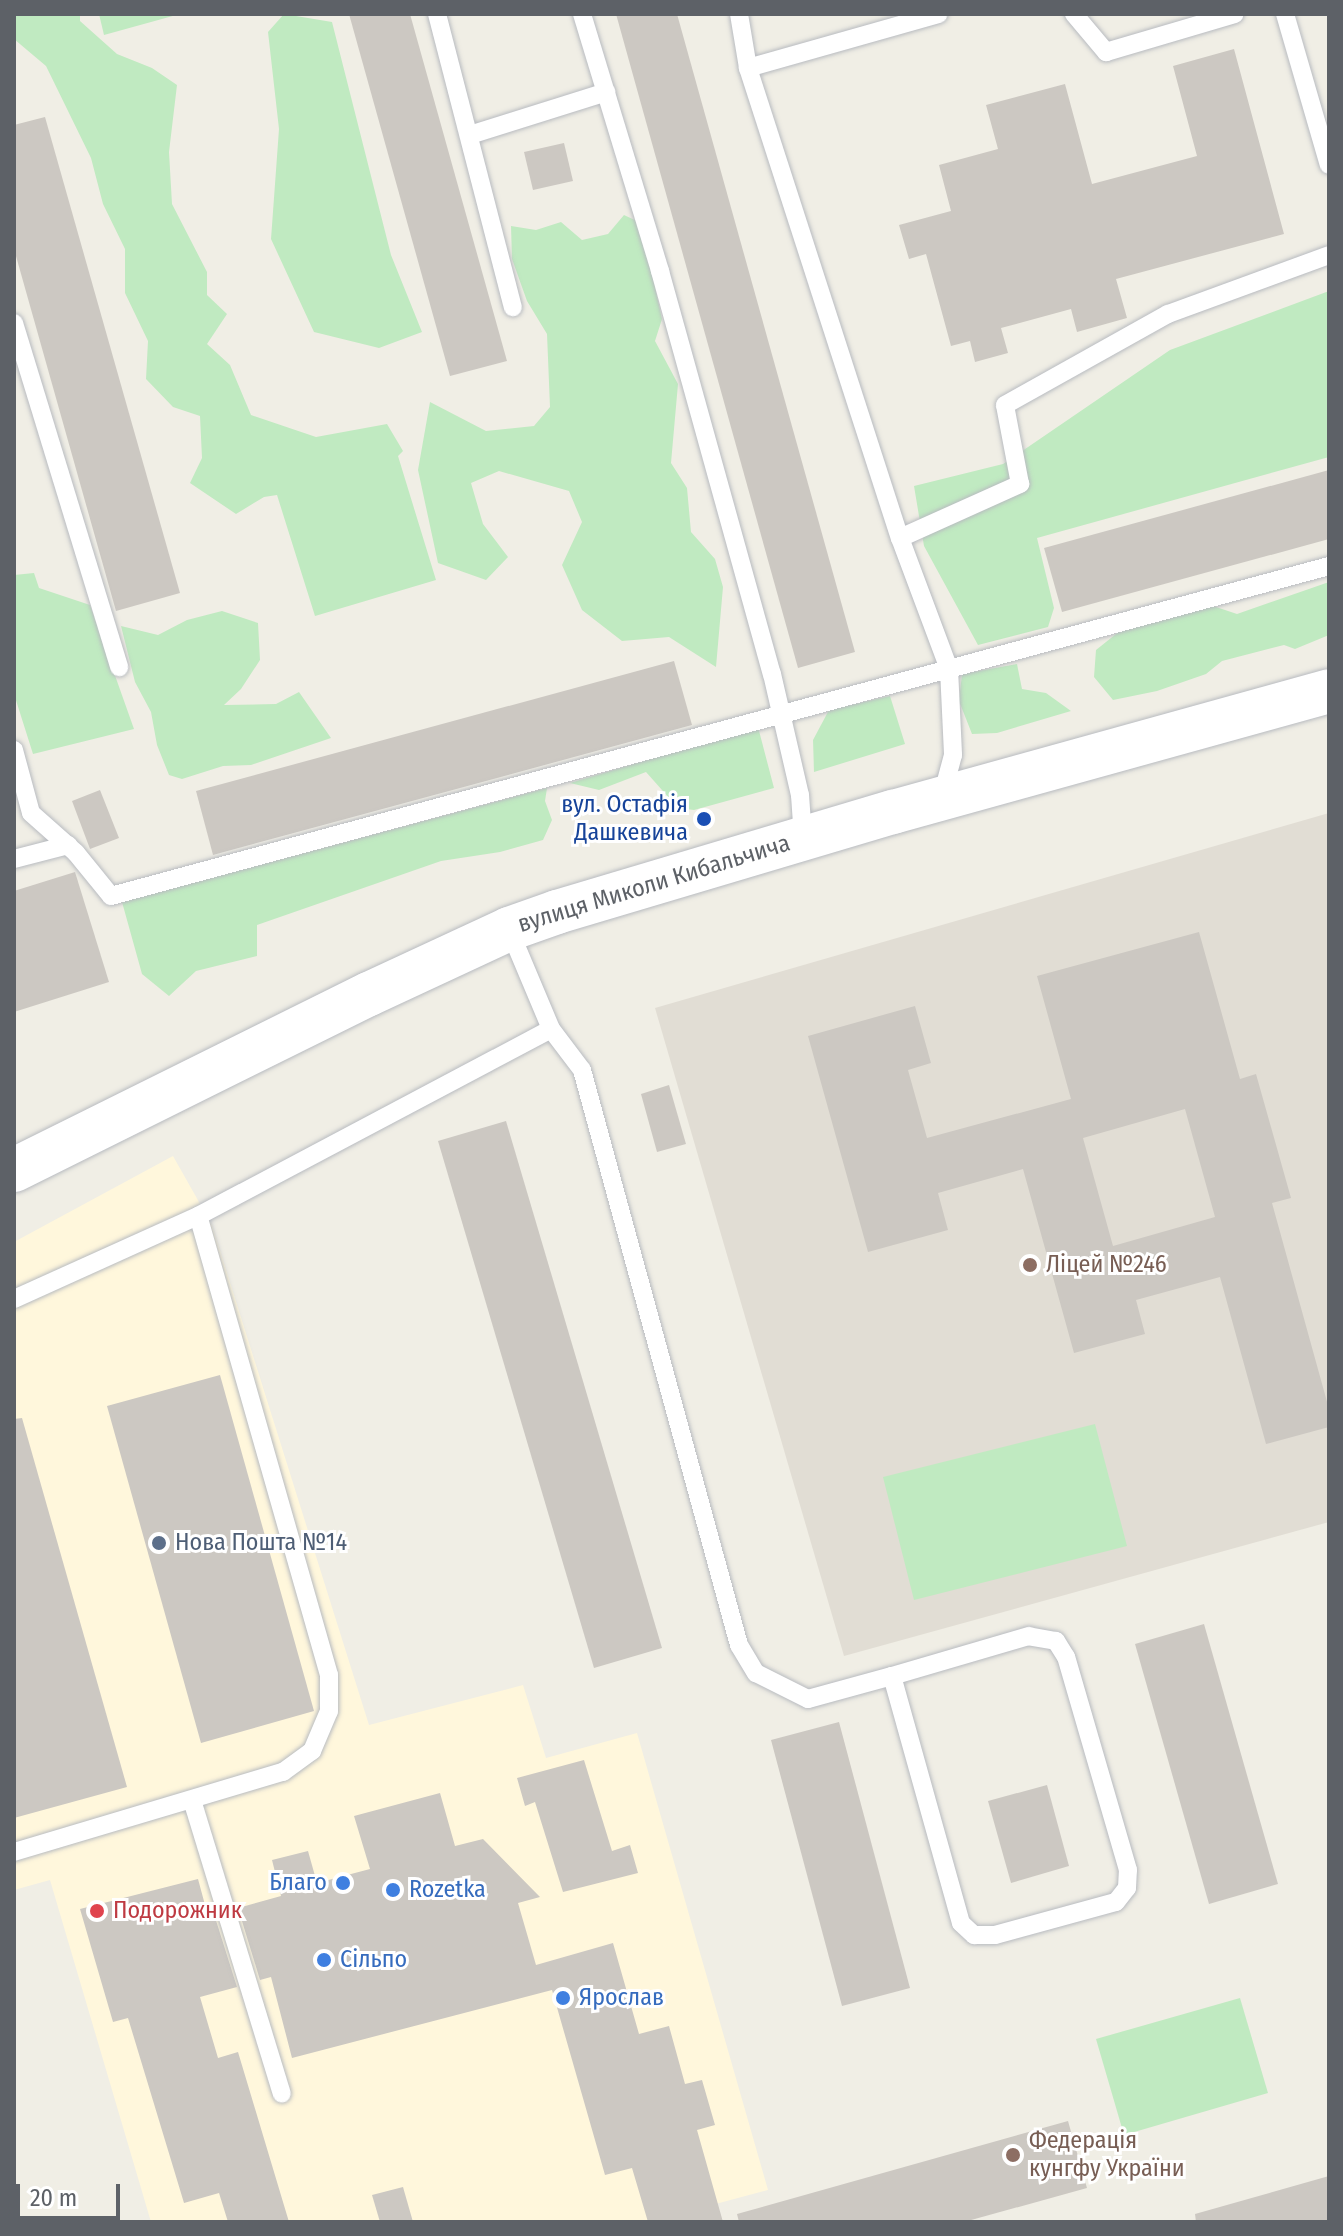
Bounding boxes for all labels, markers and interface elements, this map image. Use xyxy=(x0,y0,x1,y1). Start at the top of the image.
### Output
place label: вул. Остафія Дашкевича xyxy=(561,791,688,847)
marker: вул. Остафія Дашкевича xyxy=(695,810,713,828)
street label: вулиця Миколи Кибальчича xyxy=(514,829,794,939)
place label: Ліцей №246 xyxy=(1046,1251,1167,1279)
marker: Ліцей №246 xyxy=(1021,1256,1039,1274)
place label: Нова Пошта №14 xyxy=(175,1529,347,1557)
marker: Нова Пошта №14 xyxy=(150,1534,168,1552)
place label: Благо xyxy=(269,1869,327,1897)
marker: Благо xyxy=(334,1874,352,1892)
place label: Rozetka xyxy=(409,1876,486,1904)
marker: Rozetka xyxy=(384,1881,402,1899)
place label: Подорожник xyxy=(113,1897,242,1925)
marker: Подорожник xyxy=(88,1902,106,1920)
place label: Сільпо xyxy=(340,1946,407,1974)
marker: Сільпо xyxy=(315,1951,333,1969)
place label: Ярослав xyxy=(579,1984,664,2012)
marker: Ярослав xyxy=(554,1989,572,2007)
place label: Федерація кунгфу України xyxy=(1029,2127,1185,2183)
marker: Федерація кунгфу України xyxy=(1004,2146,1022,2164)
scale bar xyxy=(20,2168,124,2218)
text: 20 m xyxy=(30,2184,77,2212)

